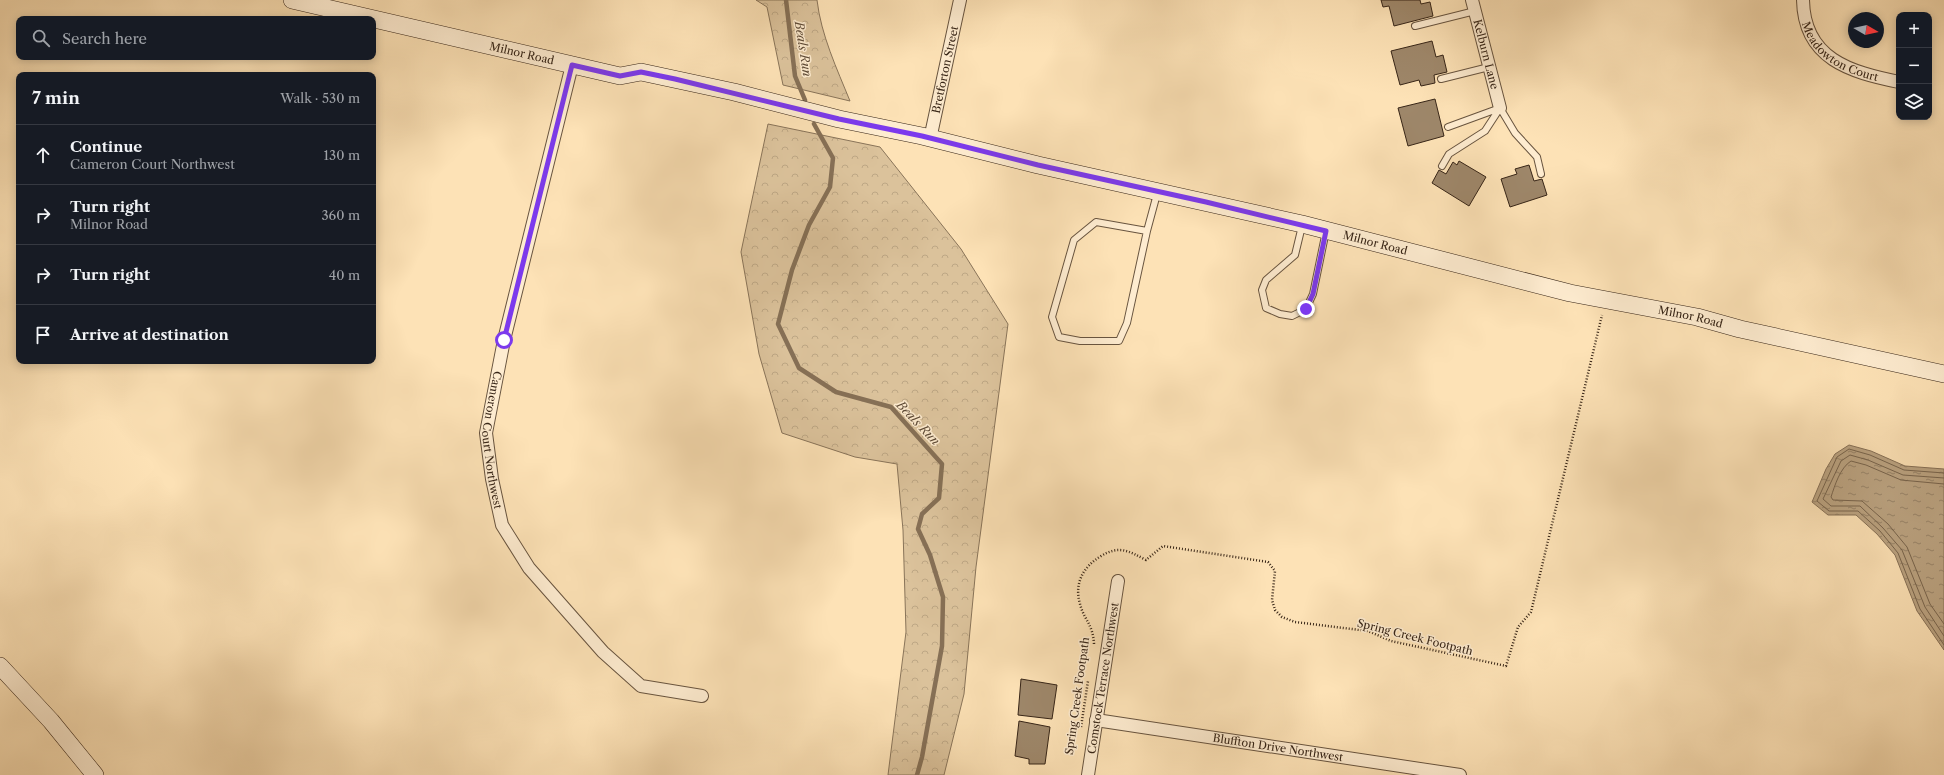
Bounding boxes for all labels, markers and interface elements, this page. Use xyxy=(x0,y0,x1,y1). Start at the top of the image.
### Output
north arrow xyxy=(1848,12,1884,48)
map controls xyxy=(1896,12,1932,120)
button: + xyxy=(1896,12,1932,48)
search box xyxy=(16,16,376,60)
street label: Kelburn Lane xyxy=(1470,18,1502,91)
water label: Beals Run xyxy=(792,19,815,78)
street label: Meadowton Court xyxy=(1799,20,1880,84)
street label: Bretforton Street xyxy=(929,24,961,115)
icon: search xyxy=(30,27,52,49)
text: Search here xyxy=(62,29,147,48)
street label: Milnor Road xyxy=(488,39,556,68)
button: − xyxy=(1896,48,1932,84)
button: layers xyxy=(1896,84,1932,120)
text: 7 min xyxy=(32,88,80,108)
text: Walk · 530 m xyxy=(280,90,360,106)
text: Continue xyxy=(70,137,142,156)
icon: ahead xyxy=(32,144,54,166)
text: 130 m xyxy=(324,147,360,163)
text: Cameron Court Northwest xyxy=(70,156,235,172)
text: Turn right xyxy=(70,197,150,216)
icon: right xyxy=(32,204,54,226)
text: 360 m xyxy=(321,207,360,223)
text: Milnor Road xyxy=(70,216,148,232)
street label: Milnor Road xyxy=(1342,228,1409,258)
icon: right xyxy=(32,264,54,286)
text: Turn right xyxy=(70,265,150,284)
text: 40 m xyxy=(329,267,360,283)
route end xyxy=(1297,300,1315,318)
street label: Milnor Road xyxy=(1657,303,1725,331)
icon: arrive xyxy=(32,324,54,346)
text: Arrive at destination xyxy=(70,325,229,344)
route start xyxy=(495,331,513,349)
street label: Cameron Court Northwest xyxy=(479,370,505,510)
water label: Beals Run xyxy=(893,397,943,448)
street label: Comstock Terrace Northwest xyxy=(1084,601,1122,755)
street label: Spring Creek Footpath xyxy=(1356,616,1474,658)
street label: Spring Creek Footpath xyxy=(1062,636,1092,756)
street label: Bluffton Drive Northwest xyxy=(1212,731,1344,764)

